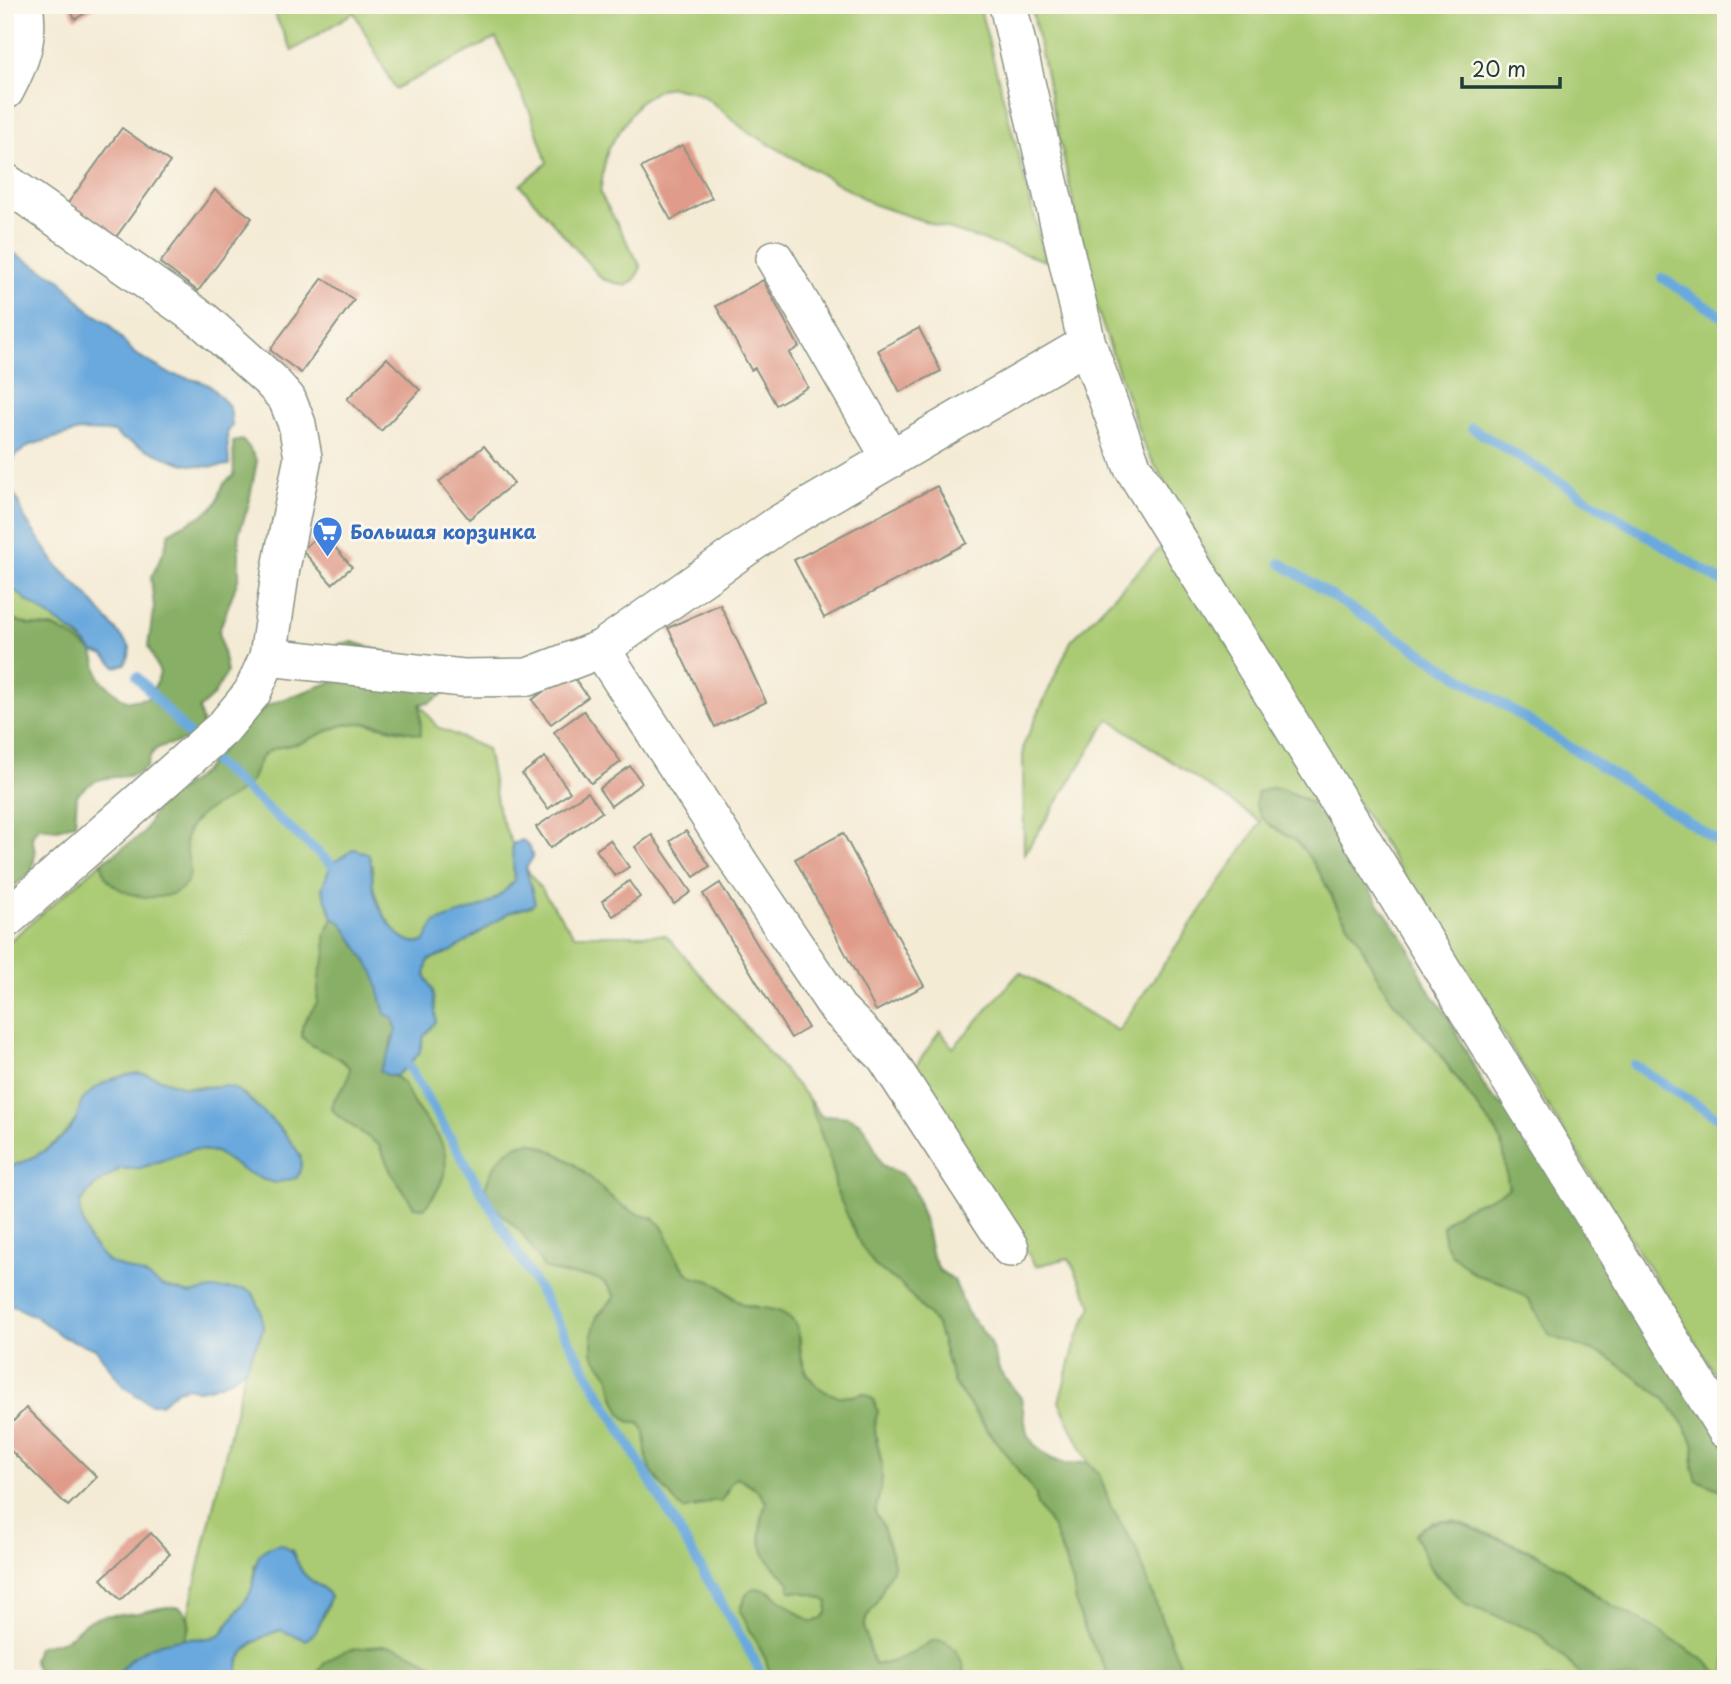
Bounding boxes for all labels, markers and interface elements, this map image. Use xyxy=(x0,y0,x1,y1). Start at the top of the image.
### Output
scale bar xyxy=(1462,46,1560,90)
text: 20 m xyxy=(1472,52,1526,84)
supermarket icon: Большая корзинка xyxy=(310,514,344,558)
place label: Большая корзинка xyxy=(350,517,537,545)

